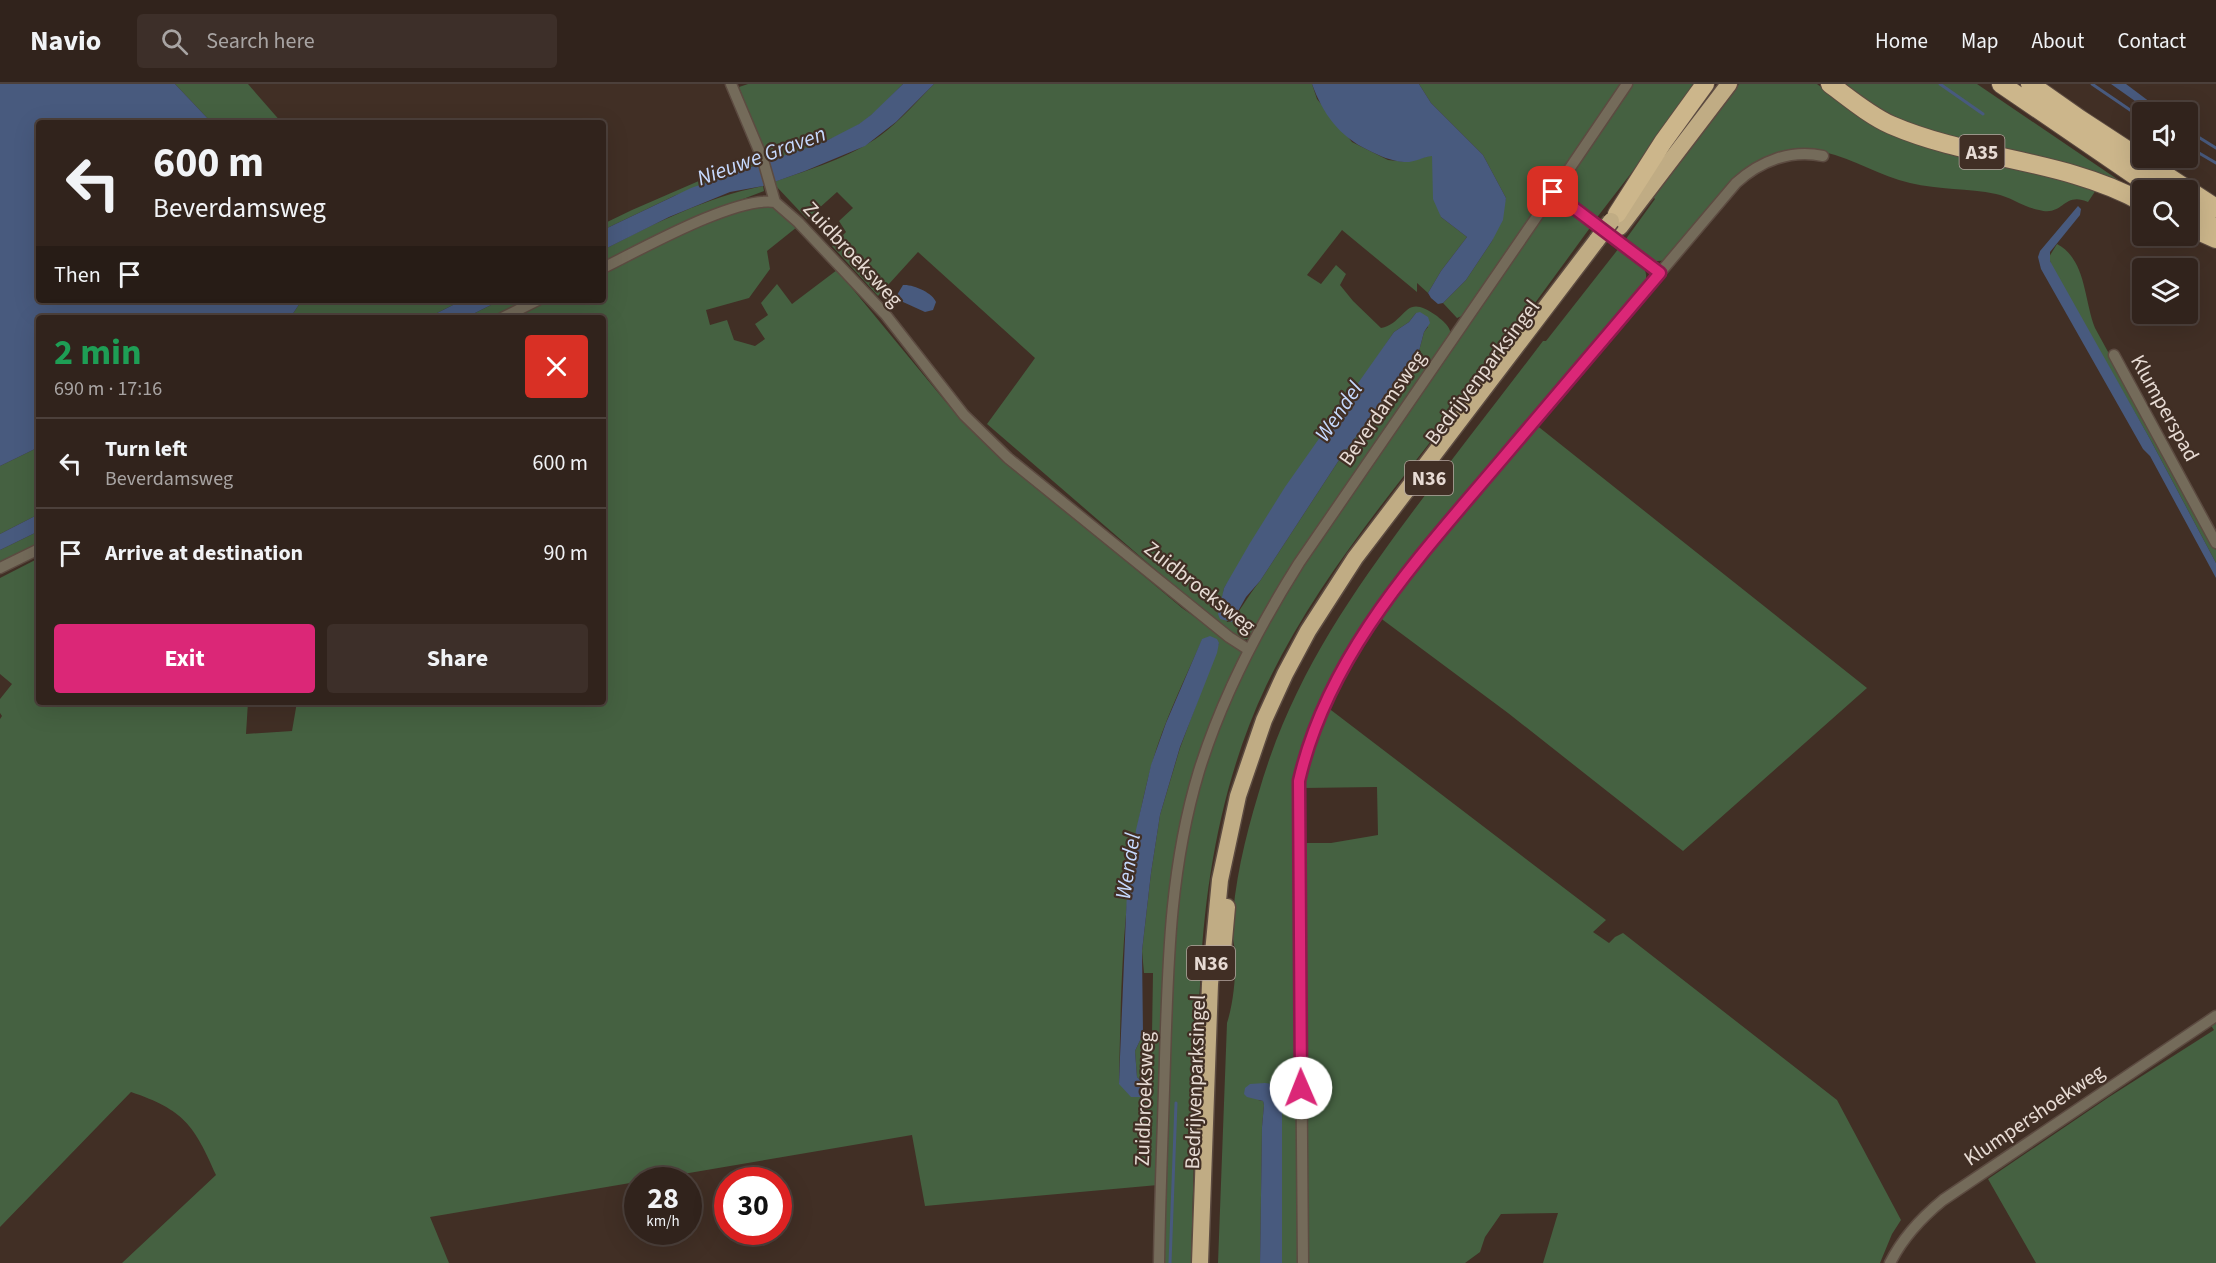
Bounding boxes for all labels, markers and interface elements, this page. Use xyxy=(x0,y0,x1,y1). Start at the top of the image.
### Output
search box xyxy=(137,14,557,68)
text: Navio xyxy=(30,21,101,61)
icon: search xyxy=(158,25,191,58)
text: Search here xyxy=(206,25,315,57)
text: Home xyxy=(1875,26,1928,56)
text: Map xyxy=(1961,26,1999,56)
text: About xyxy=(2032,26,2084,56)
text: Contact xyxy=(2117,26,2186,56)
map controls xyxy=(2132,102,2198,324)
button: sound xyxy=(2132,102,2198,168)
water label: Nieuwe Graven xyxy=(692,118,830,194)
text: 600 m xyxy=(153,133,264,193)
road number: A35 xyxy=(1960,135,2004,169)
icon: left xyxy=(54,144,132,222)
pin xyxy=(1527,166,1578,217)
icon: arrive xyxy=(1536,175,1569,208)
button: search xyxy=(2132,180,2198,246)
text: Beverdamsweg xyxy=(153,189,326,228)
street label: Zuidbroeksweg xyxy=(796,195,910,314)
icon: arrive xyxy=(113,258,146,291)
button: layers xyxy=(2132,258,2198,324)
text: Then xyxy=(54,259,101,291)
street label: Bedrijvenparksingel xyxy=(1417,293,1547,451)
text: 2 min xyxy=(54,327,142,378)
button: close xyxy=(525,335,588,398)
street label: Beverdamsweg xyxy=(1331,344,1433,472)
street label: Klumperspad xyxy=(2123,349,2207,467)
text: 690 m · 17:16 xyxy=(54,375,162,403)
water label: Wendel xyxy=(1307,375,1371,448)
text: Turn left xyxy=(105,433,187,465)
icon: left xyxy=(54,447,87,480)
text: 600 m xyxy=(533,447,588,479)
road number: N36 xyxy=(1405,461,1453,495)
text: Beverdamsweg xyxy=(105,465,233,493)
street label: Zuidbroeksweg xyxy=(1138,534,1263,641)
icon: arrive xyxy=(54,537,87,570)
text: Arrive at destination xyxy=(105,537,303,569)
text: 90 m xyxy=(543,537,588,569)
button: Exit xyxy=(54,624,315,693)
button: Share xyxy=(327,624,588,693)
water label: Wendel xyxy=(1107,830,1149,901)
road number: N36 xyxy=(1187,946,1235,980)
street label: Bedrijvenparksingel xyxy=(1177,994,1213,1170)
street label: Zuidbroeksweg xyxy=(1127,1031,1161,1167)
position arrow xyxy=(1269,1056,1333,1120)
street label: Klumpershoekweg xyxy=(1958,1057,2111,1173)
speed limit sign: 30 xyxy=(714,1167,792,1245)
text: 28 xyxy=(647,1177,679,1220)
text: km/h xyxy=(646,1211,680,1232)

